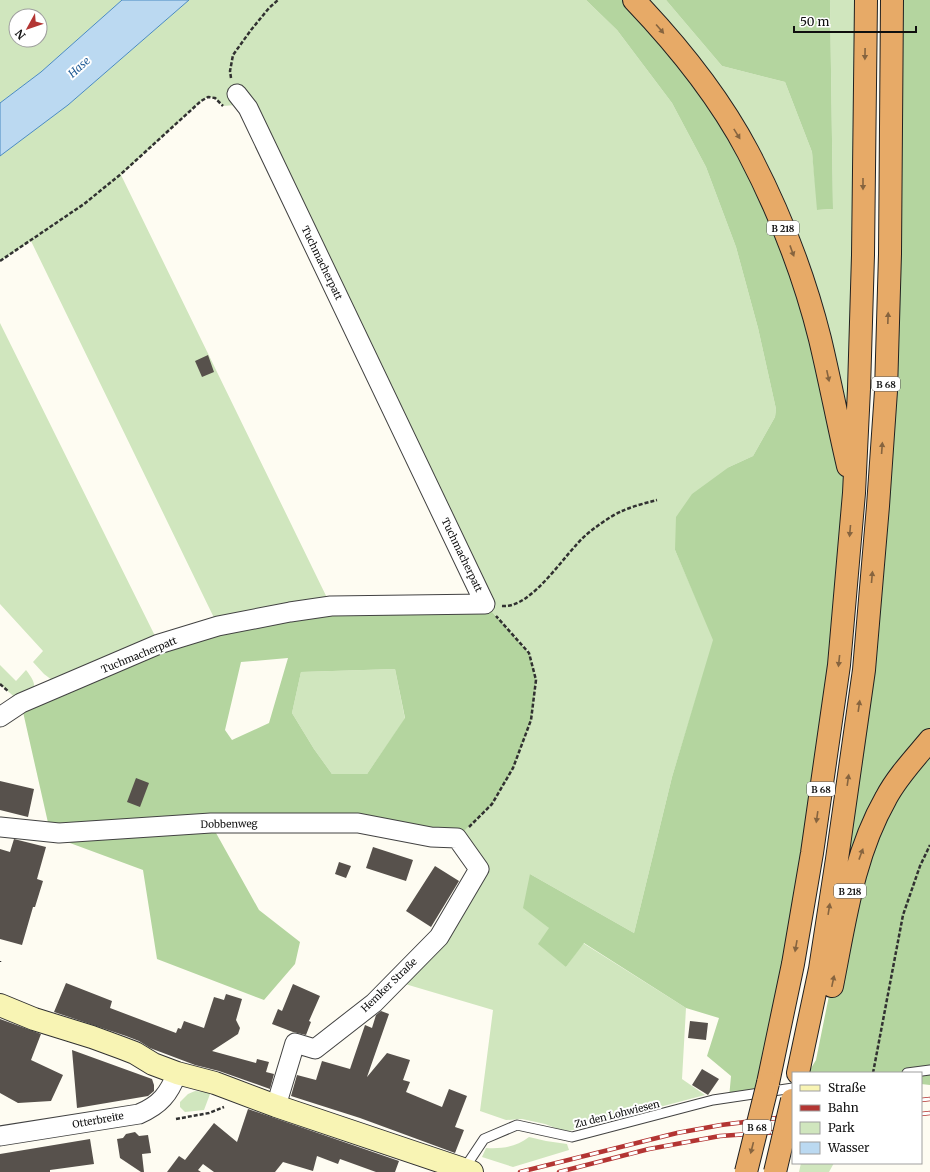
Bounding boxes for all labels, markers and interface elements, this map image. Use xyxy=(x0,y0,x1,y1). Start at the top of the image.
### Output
north arrow xyxy=(8,8,48,48)
scale bar xyxy=(794,8,916,34)
text: 50 m xyxy=(800,14,829,29)
one-way arrow xyxy=(656,24,665,34)
text: N xyxy=(12,26,28,42)
one-way arrow xyxy=(862,48,868,61)
water label: Hase xyxy=(64,53,93,81)
one-way arrow xyxy=(733,129,741,139)
one-way arrow xyxy=(860,178,867,190)
road number: B 218 xyxy=(767,221,799,235)
street label: Tuchmacherpatt xyxy=(298,224,346,302)
one-way arrow xyxy=(789,246,795,258)
one-way arrow xyxy=(885,311,891,324)
one-way arrow xyxy=(826,370,832,382)
road number: B 68 xyxy=(872,377,900,391)
one-way arrow xyxy=(879,441,885,454)
street label: Tuchmacherpatt xyxy=(438,516,486,594)
one-way arrow xyxy=(847,525,854,537)
one-way arrow xyxy=(869,571,876,583)
street label: Tuchmacherpatt xyxy=(99,634,179,676)
one-way arrow xyxy=(836,655,842,667)
one-way arrow xyxy=(856,700,862,713)
one-way arrow xyxy=(845,774,851,786)
road number: B 68 xyxy=(807,782,835,796)
one-way arrow xyxy=(814,811,820,824)
street label: Dobbenweg xyxy=(200,817,258,831)
one-way arrow xyxy=(858,848,864,860)
road number: B 218 xyxy=(834,884,866,898)
one-way arrow xyxy=(826,903,832,915)
one-way arrow xyxy=(793,940,799,952)
street label: Hemker Straße xyxy=(358,955,420,1015)
one-way arrow xyxy=(830,975,836,987)
legend xyxy=(792,1072,922,1164)
text: Straße xyxy=(828,1080,866,1095)
street label: Zu den Lohwiesen xyxy=(573,1097,661,1131)
text: Bahn xyxy=(828,1100,859,1115)
street label: Otterbreite xyxy=(71,1109,125,1131)
road number: B 68 xyxy=(743,1120,771,1134)
text: Park xyxy=(828,1120,855,1135)
text: Wasser xyxy=(827,1140,870,1155)
one-way arrow xyxy=(749,1142,755,1154)

